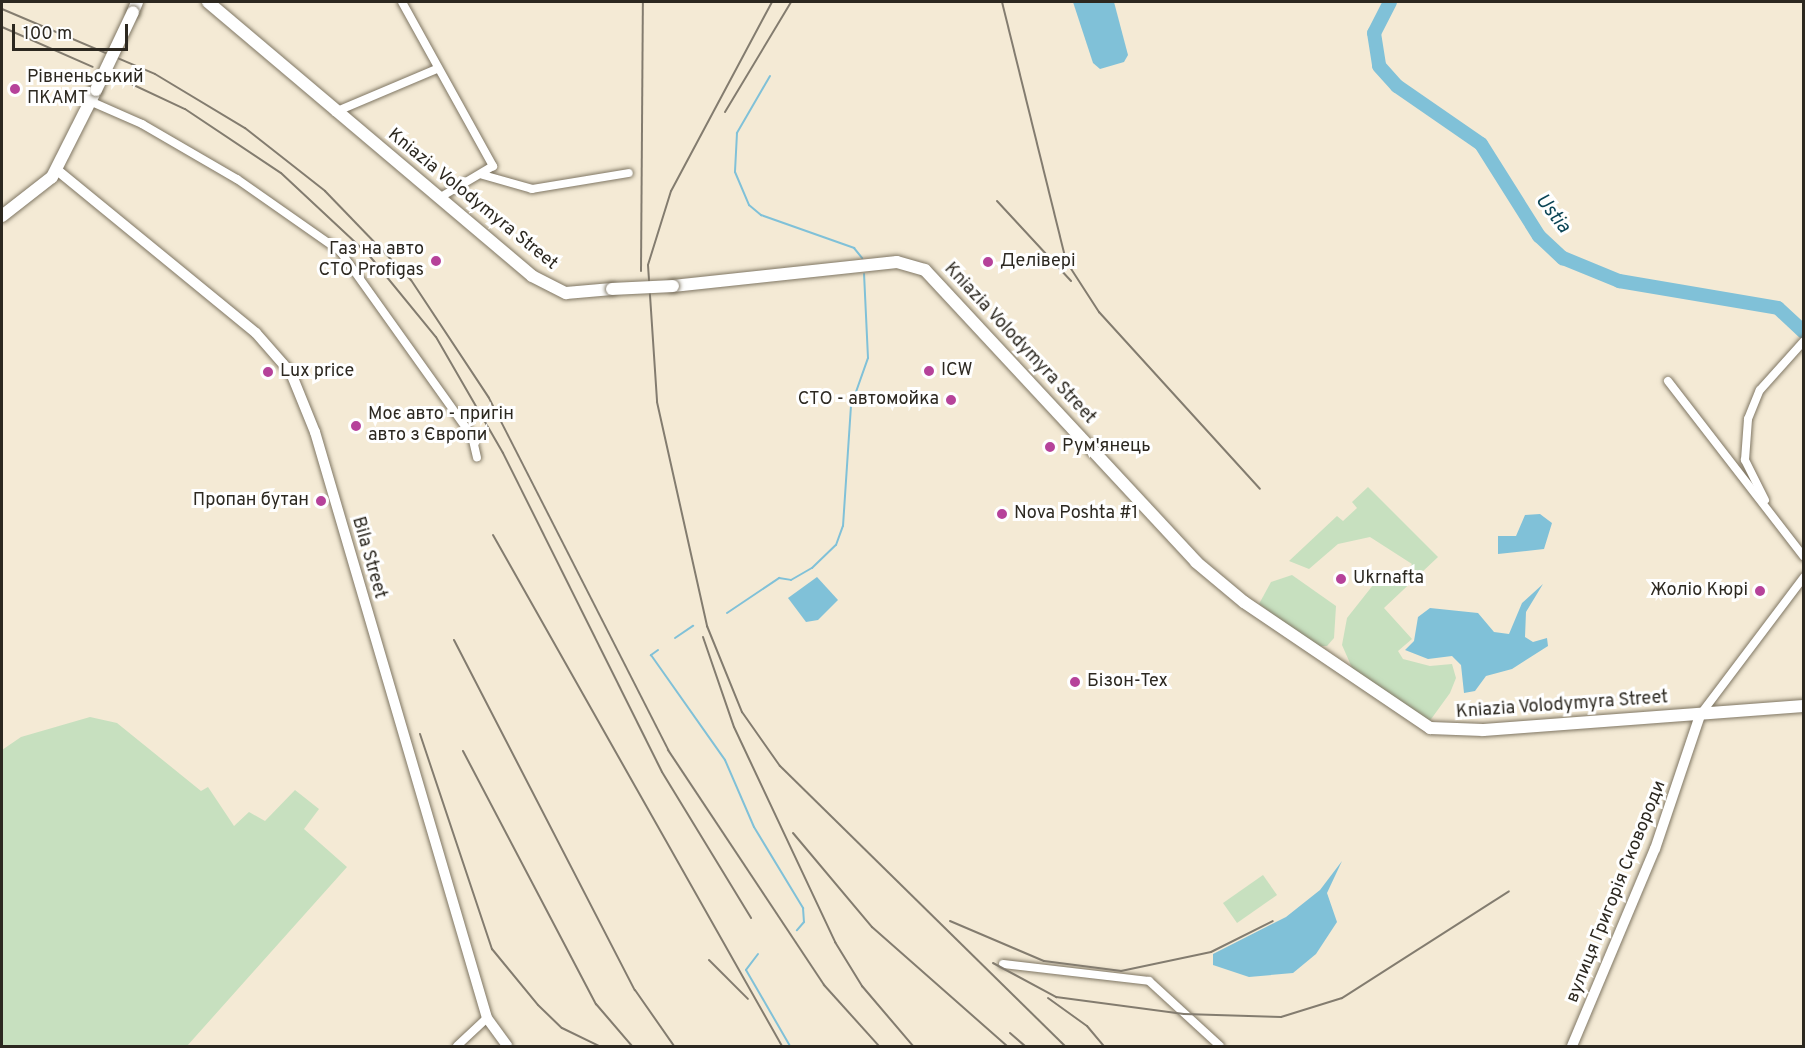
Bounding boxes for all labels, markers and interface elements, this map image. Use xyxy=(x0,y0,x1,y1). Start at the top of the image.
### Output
scale bar xyxy=(15,12,130,50)
text: 100 m xyxy=(23,23,72,46)
place label: Рівненьський ПКАМТ xyxy=(27,68,144,110)
marker: Рівненьський ПКАМТ xyxy=(8,82,22,96)
street label: Kniazia Volodymyra Street xyxy=(382,125,562,275)
water label: Ustia xyxy=(1529,189,1575,239)
place label: Газ на авто СТО Profigas xyxy=(318,240,424,282)
place label: Делівері xyxy=(1000,251,1075,273)
marker: Газ на авто СТО Profigas xyxy=(429,254,443,268)
marker: Делівері xyxy=(981,255,995,269)
street label: Kniazia Volodymyra Street xyxy=(938,259,1100,429)
place label: ICW xyxy=(941,360,973,382)
place label: Lux price xyxy=(280,361,354,383)
marker: ICW xyxy=(922,364,936,378)
marker: Lux price xyxy=(261,365,275,379)
place label: СТО - автомойка xyxy=(798,389,939,411)
marker: СТО - автомойка xyxy=(944,393,958,407)
place label: Моє авто - пригін авто з Європи xyxy=(368,405,514,448)
marker: Моє авто - пригін авто з Європи xyxy=(349,419,363,433)
place label: Рум'янець xyxy=(1062,436,1151,458)
marker: Рум'янець xyxy=(1043,440,1057,454)
place label: Пропан бутан xyxy=(193,490,309,512)
marker: Пропан бутан xyxy=(314,494,328,508)
place label: Nova Poshta #1 xyxy=(1014,503,1138,525)
marker: Nova Poshta #1 xyxy=(995,507,1009,521)
street label: Bila Street xyxy=(346,514,390,602)
place label: Ukrnafta xyxy=(1353,568,1424,590)
marker: Ukrnafta xyxy=(1334,572,1348,586)
place label: Жоліо Кюрі xyxy=(1650,580,1748,602)
marker: Жоліо Кюрі xyxy=(1753,584,1767,598)
place label: Бізон-Тех xyxy=(1087,671,1168,693)
marker: Бізон-Тех xyxy=(1068,675,1082,689)
street label: Kniazia Volodymyra Street xyxy=(1455,688,1669,724)
street label: вулиця Григорія Сковороди xyxy=(1562,778,1672,1006)

